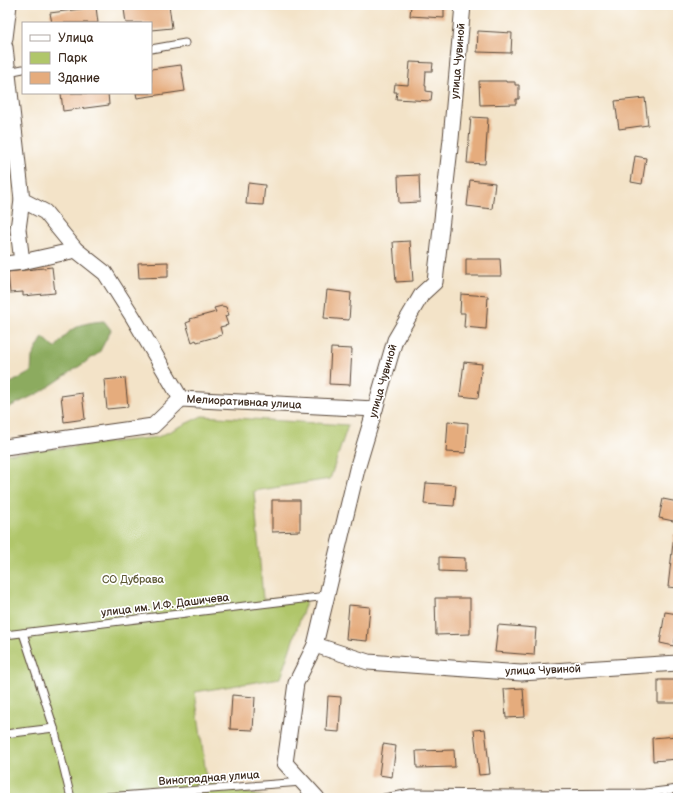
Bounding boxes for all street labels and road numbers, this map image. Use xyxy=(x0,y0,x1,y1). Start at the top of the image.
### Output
street label: улица Чувиной xyxy=(448,23,468,99)
street label: улица Чувиной xyxy=(366,343,400,419)
street label: Мелиоративная улица xyxy=(186,392,302,412)
street label: улица им. И.Ф. Дашичева xyxy=(100,591,230,619)
street label: улица Чувиной xyxy=(505,662,581,678)
street label: Виноградная улица xyxy=(158,768,260,788)

